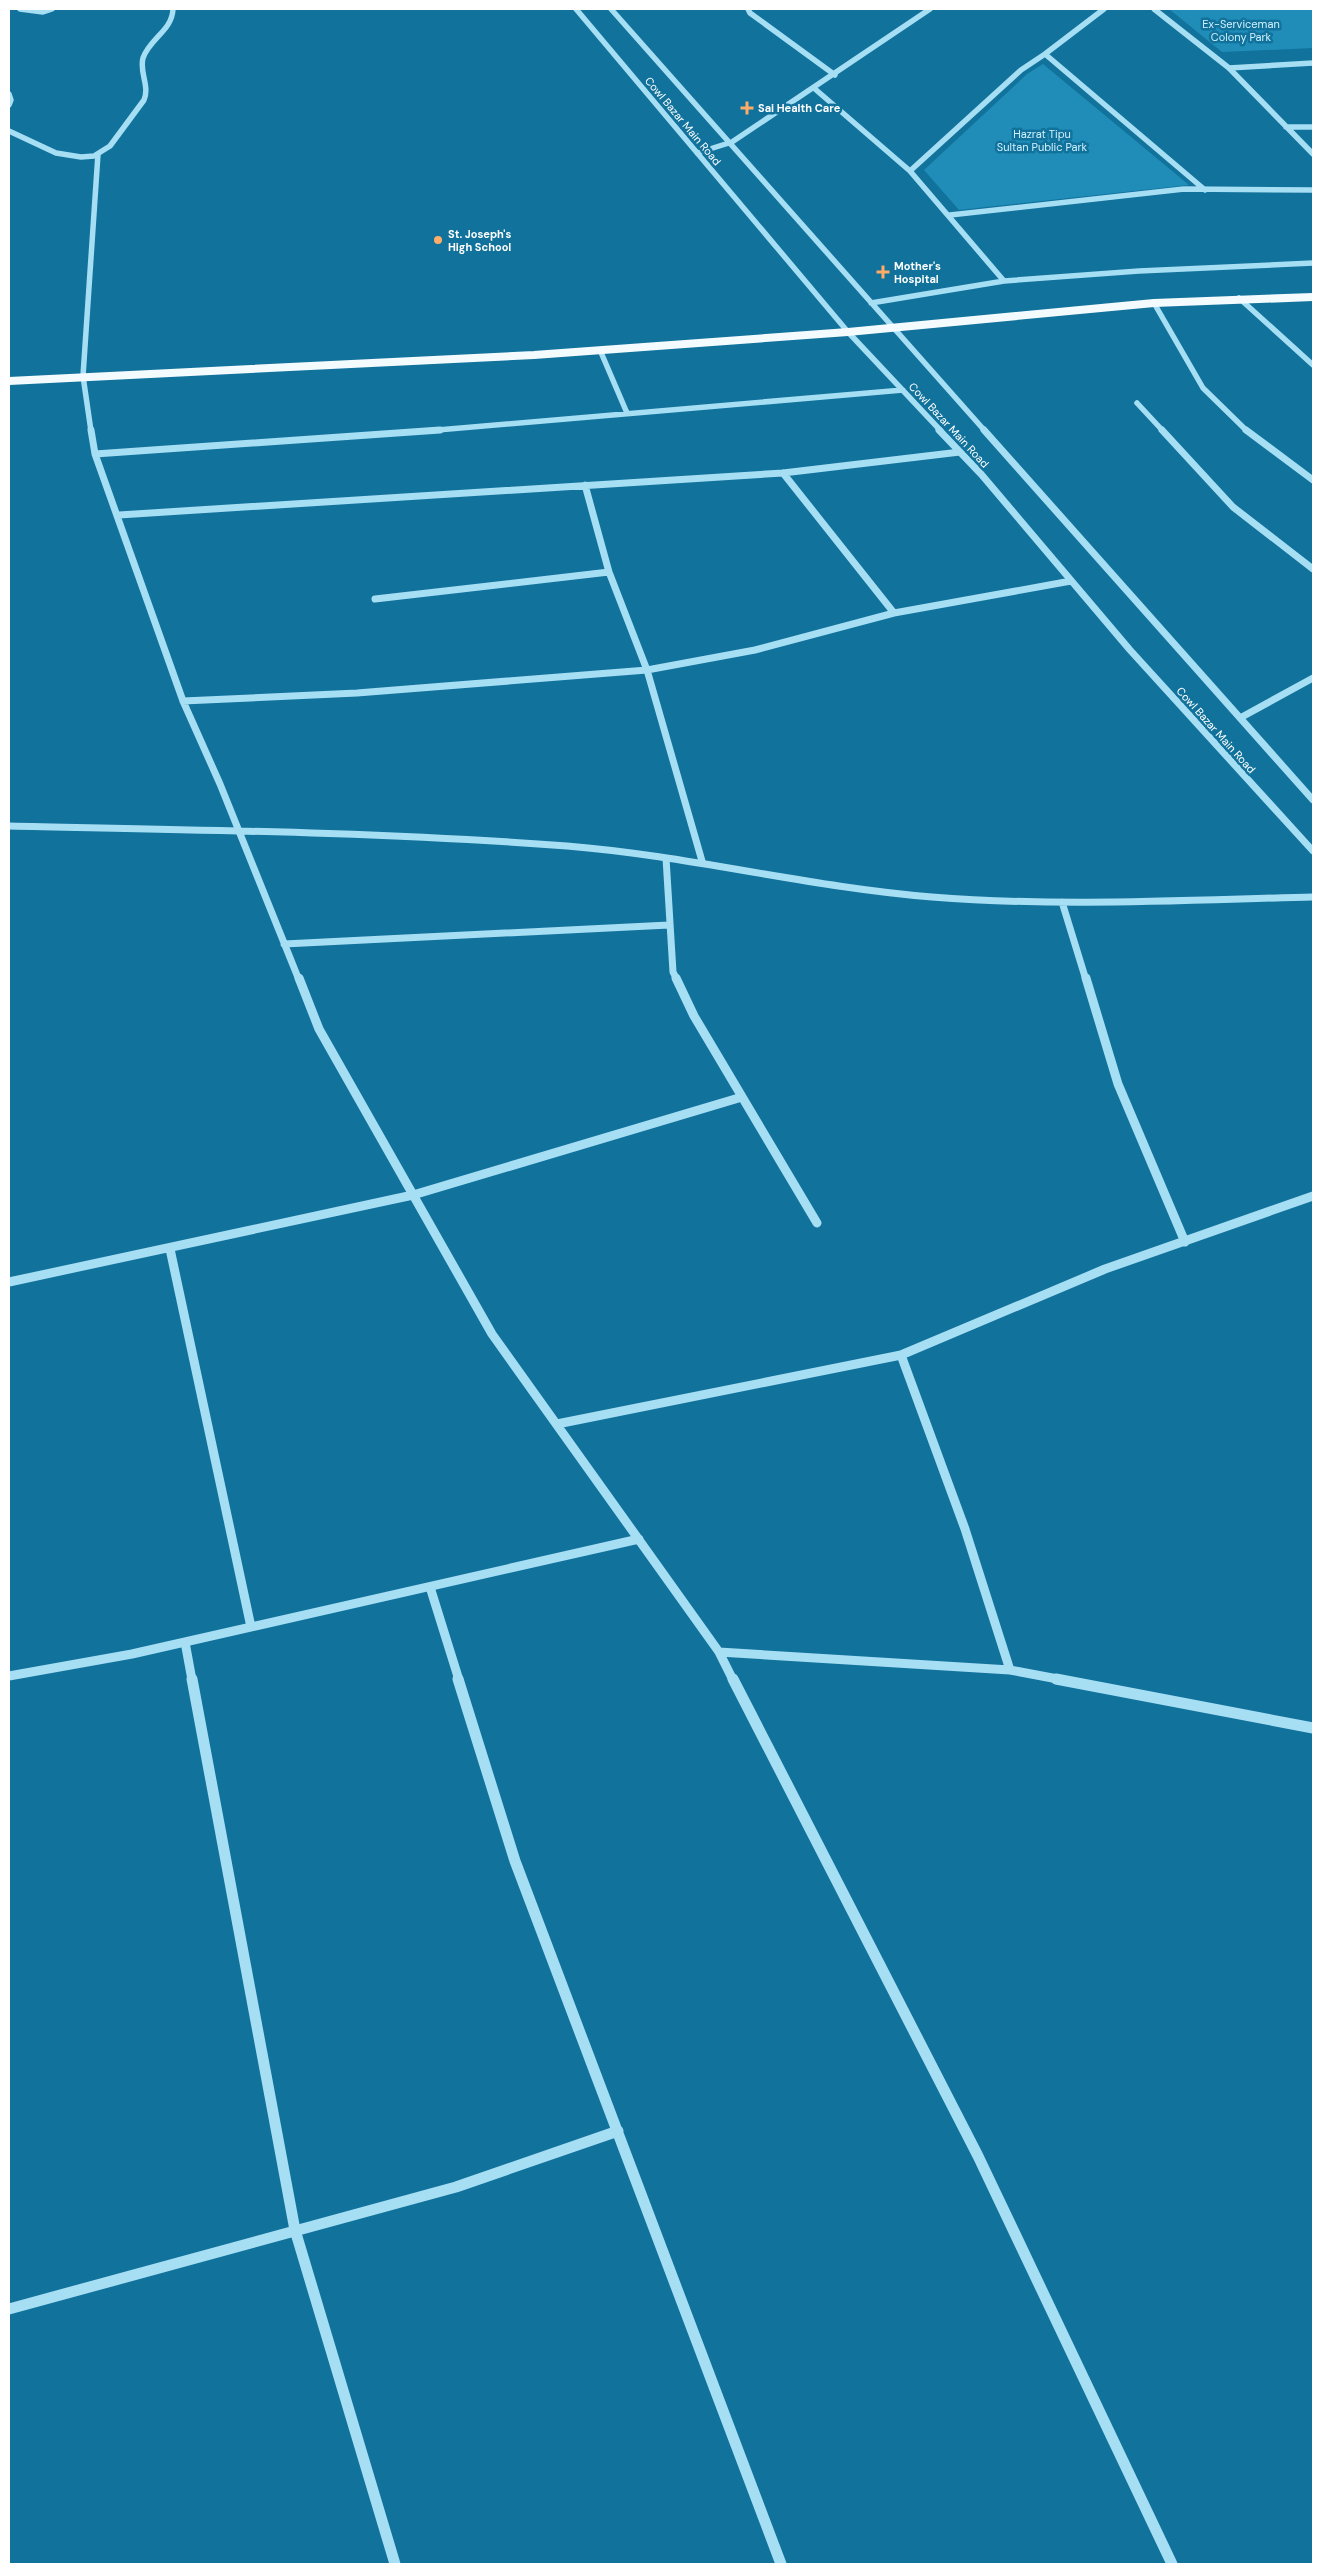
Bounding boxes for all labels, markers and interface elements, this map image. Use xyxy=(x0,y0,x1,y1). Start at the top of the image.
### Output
park label: Ex-Serviceman Colony Park xyxy=(1202,17,1280,44)
street label: Cowl Bazar Main Road xyxy=(642,74,724,168)
marker: Sai Health Care xyxy=(740,101,754,115)
place label: Sai Health Care xyxy=(758,101,841,115)
park label: Hazrat Tipu Sultan Public Park xyxy=(997,127,1088,154)
place label: St. Joseph's High School xyxy=(448,227,512,254)
marker: St. Joseph's High School xyxy=(432,234,444,246)
place label: Mother's Hospital xyxy=(894,259,941,286)
marker: Mother's Hospital xyxy=(876,265,890,279)
street label: Cowl Bazar Main Road xyxy=(906,380,992,471)
street label: Cowl Bazar Main Road xyxy=(1174,684,1259,776)

